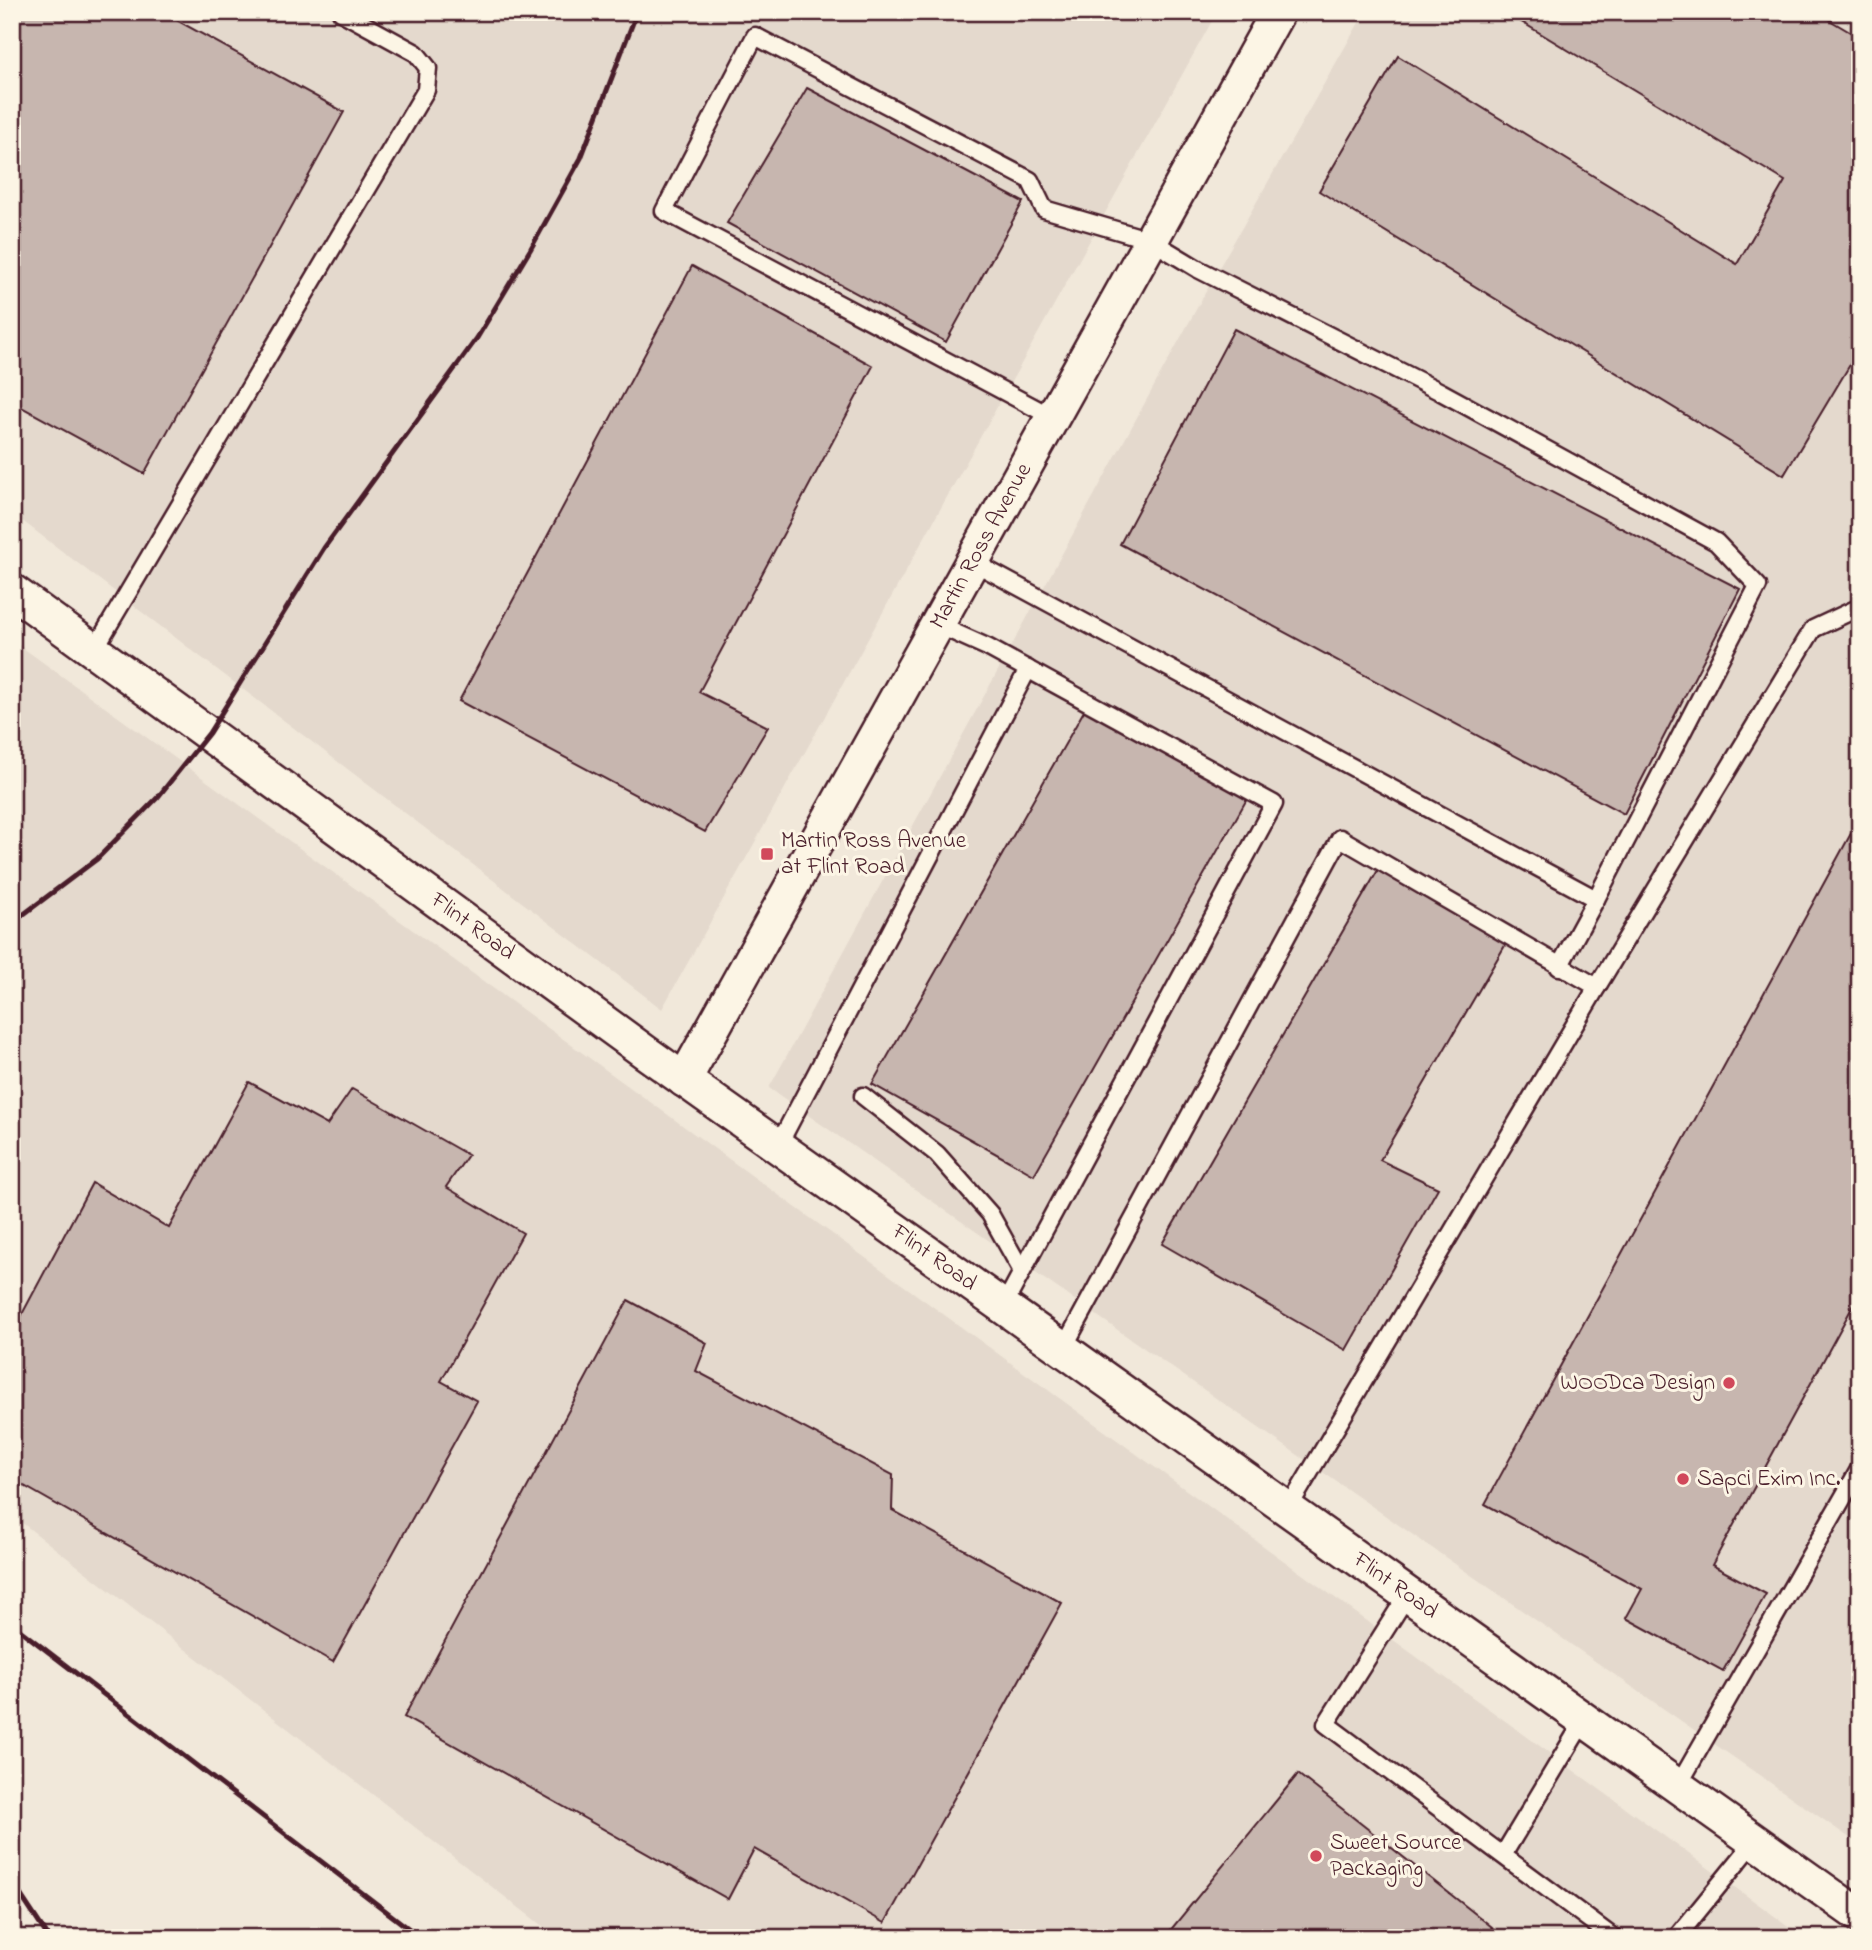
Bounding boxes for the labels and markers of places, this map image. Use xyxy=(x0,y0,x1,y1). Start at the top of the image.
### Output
place label: Martin Ross Avenue at Flint Road xyxy=(781,825,967,884)
marker: Martin Ross Avenue at Flint Road xyxy=(759,846,775,862)
place label: WOODca Design xyxy=(1560,1367,1715,1401)
marker: WOODca Design xyxy=(1721,1375,1737,1391)
place label: Sapci Exim Inc. xyxy=(1697,1463,1841,1496)
marker: Sapci Exim Inc. xyxy=(1675,1471,1691,1487)
place label: Sweet Source Packaging xyxy=(1330,1827,1462,1887)
marker: Sweet Source Packaging xyxy=(1308,1848,1324,1864)

